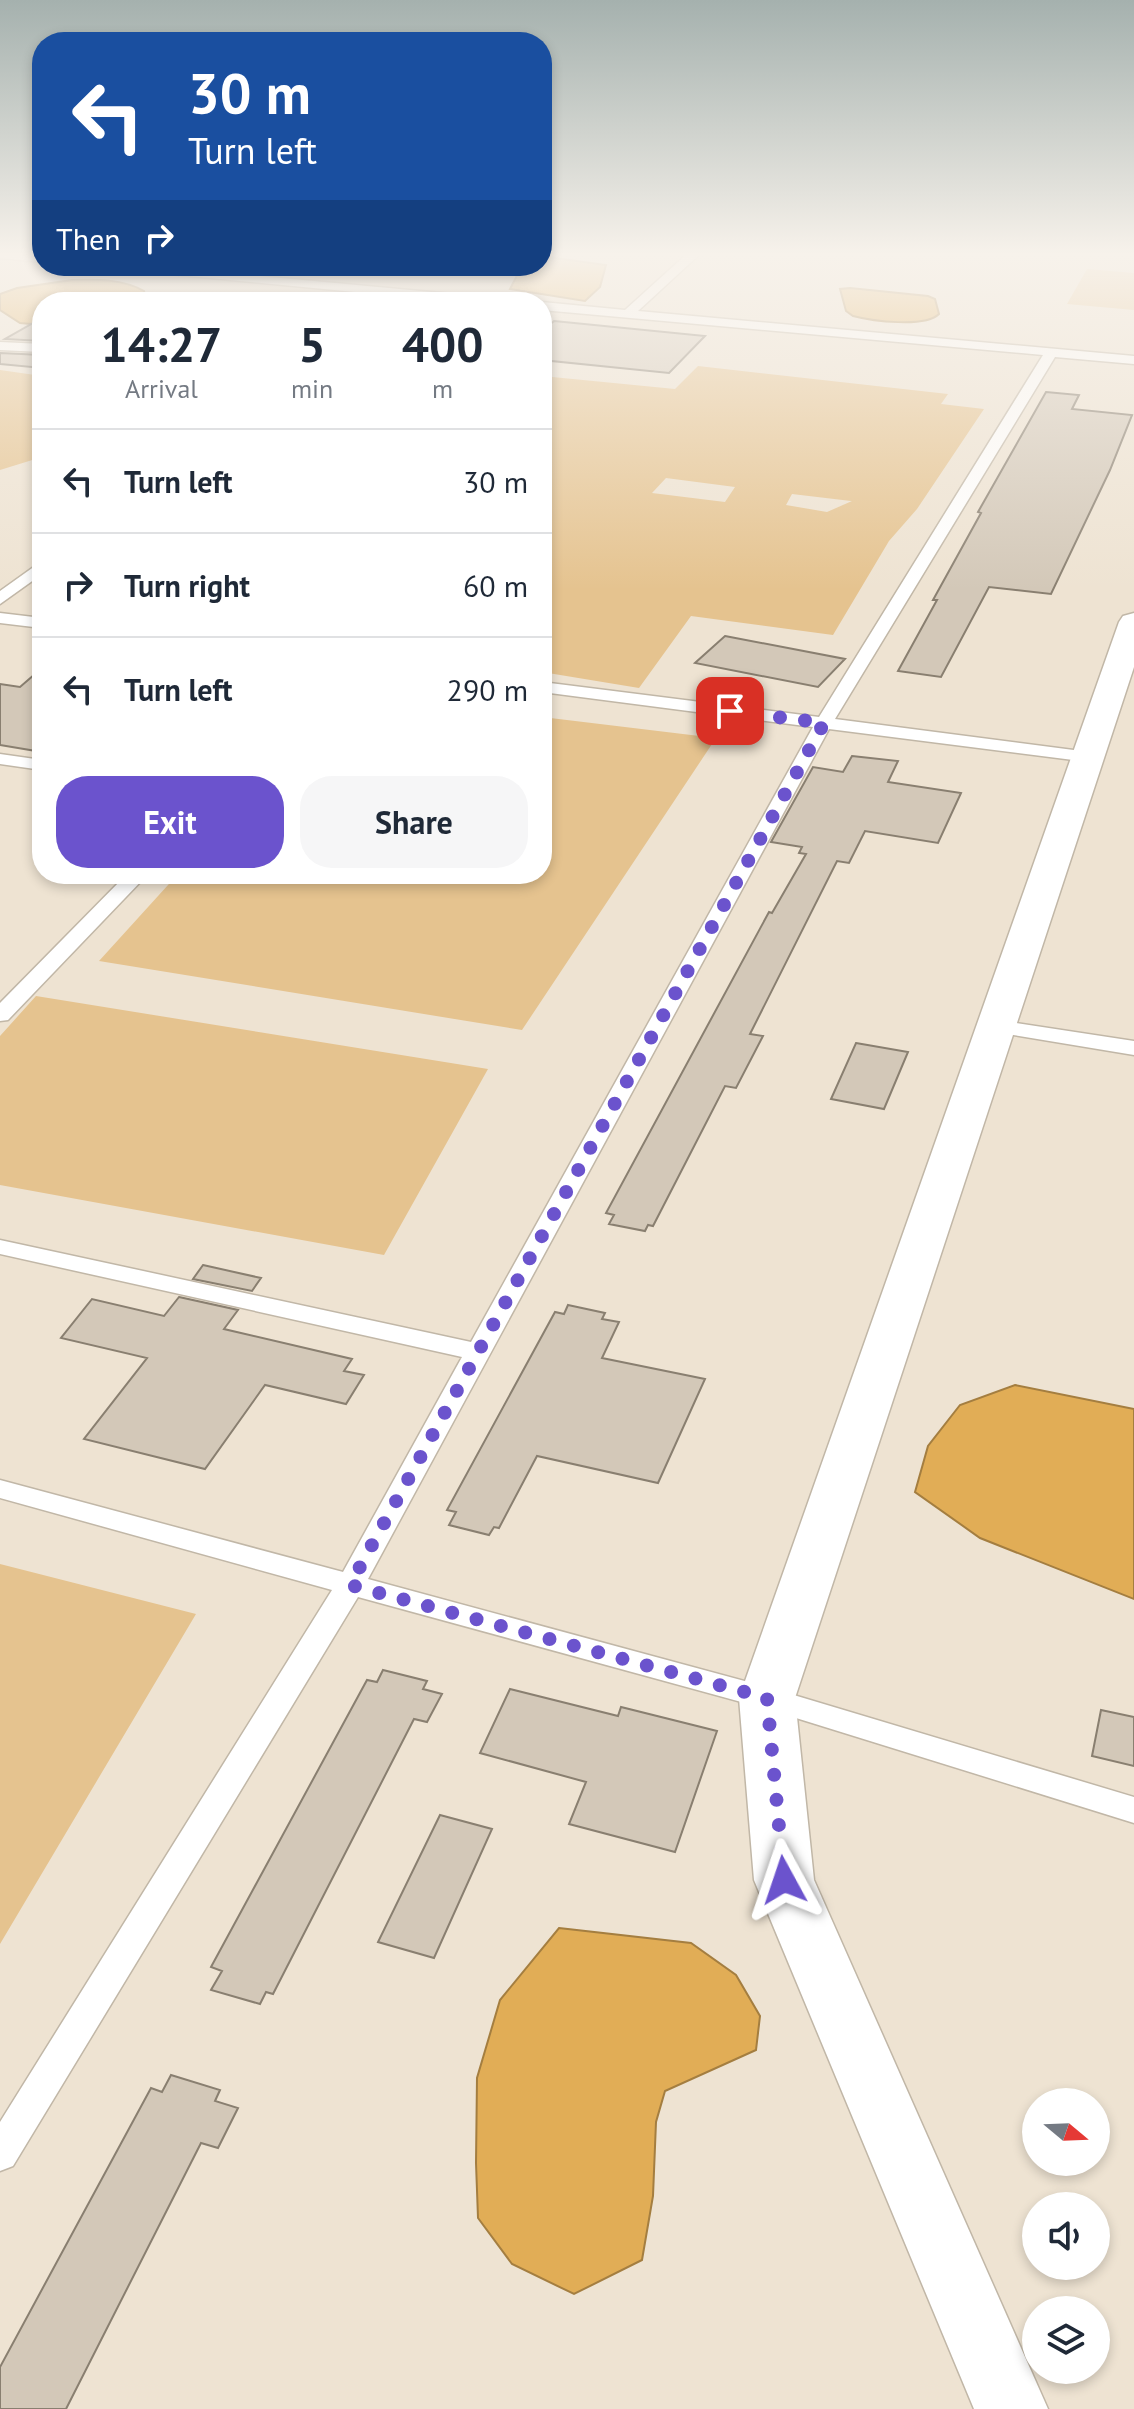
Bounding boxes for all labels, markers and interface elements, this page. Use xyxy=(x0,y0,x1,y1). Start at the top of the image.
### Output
text: 30 m xyxy=(188,57,311,129)
icon: left xyxy=(56,64,160,168)
text: Turn left xyxy=(188,127,317,174)
icon: right xyxy=(137,216,181,260)
text: Then xyxy=(56,219,121,258)
text: 14:27 xyxy=(101,313,222,375)
text: 5 xyxy=(298,313,326,375)
text: 400 xyxy=(402,313,483,375)
text: Arrival xyxy=(125,372,198,405)
text: min xyxy=(291,372,333,405)
text: m xyxy=(432,372,453,405)
icon: left xyxy=(56,459,100,503)
text: Turn left xyxy=(124,462,232,501)
text: 30 m xyxy=(463,462,528,501)
icon: right xyxy=(56,563,100,607)
text: Turn right xyxy=(124,566,250,605)
text: 60 m xyxy=(463,566,528,605)
icon: left xyxy=(56,667,100,711)
text: Turn left xyxy=(124,670,232,709)
text: 290 m xyxy=(447,670,528,709)
pin xyxy=(696,677,764,745)
icon: arrive xyxy=(708,689,752,733)
button: Exit xyxy=(56,776,284,868)
button: Share xyxy=(300,776,528,868)
position arrow xyxy=(742,1838,826,1922)
north arrow xyxy=(1022,2088,1110,2176)
map controls xyxy=(1022,2088,1110,2384)
button: sound xyxy=(1022,2192,1110,2280)
button: layers xyxy=(1022,2296,1110,2384)

